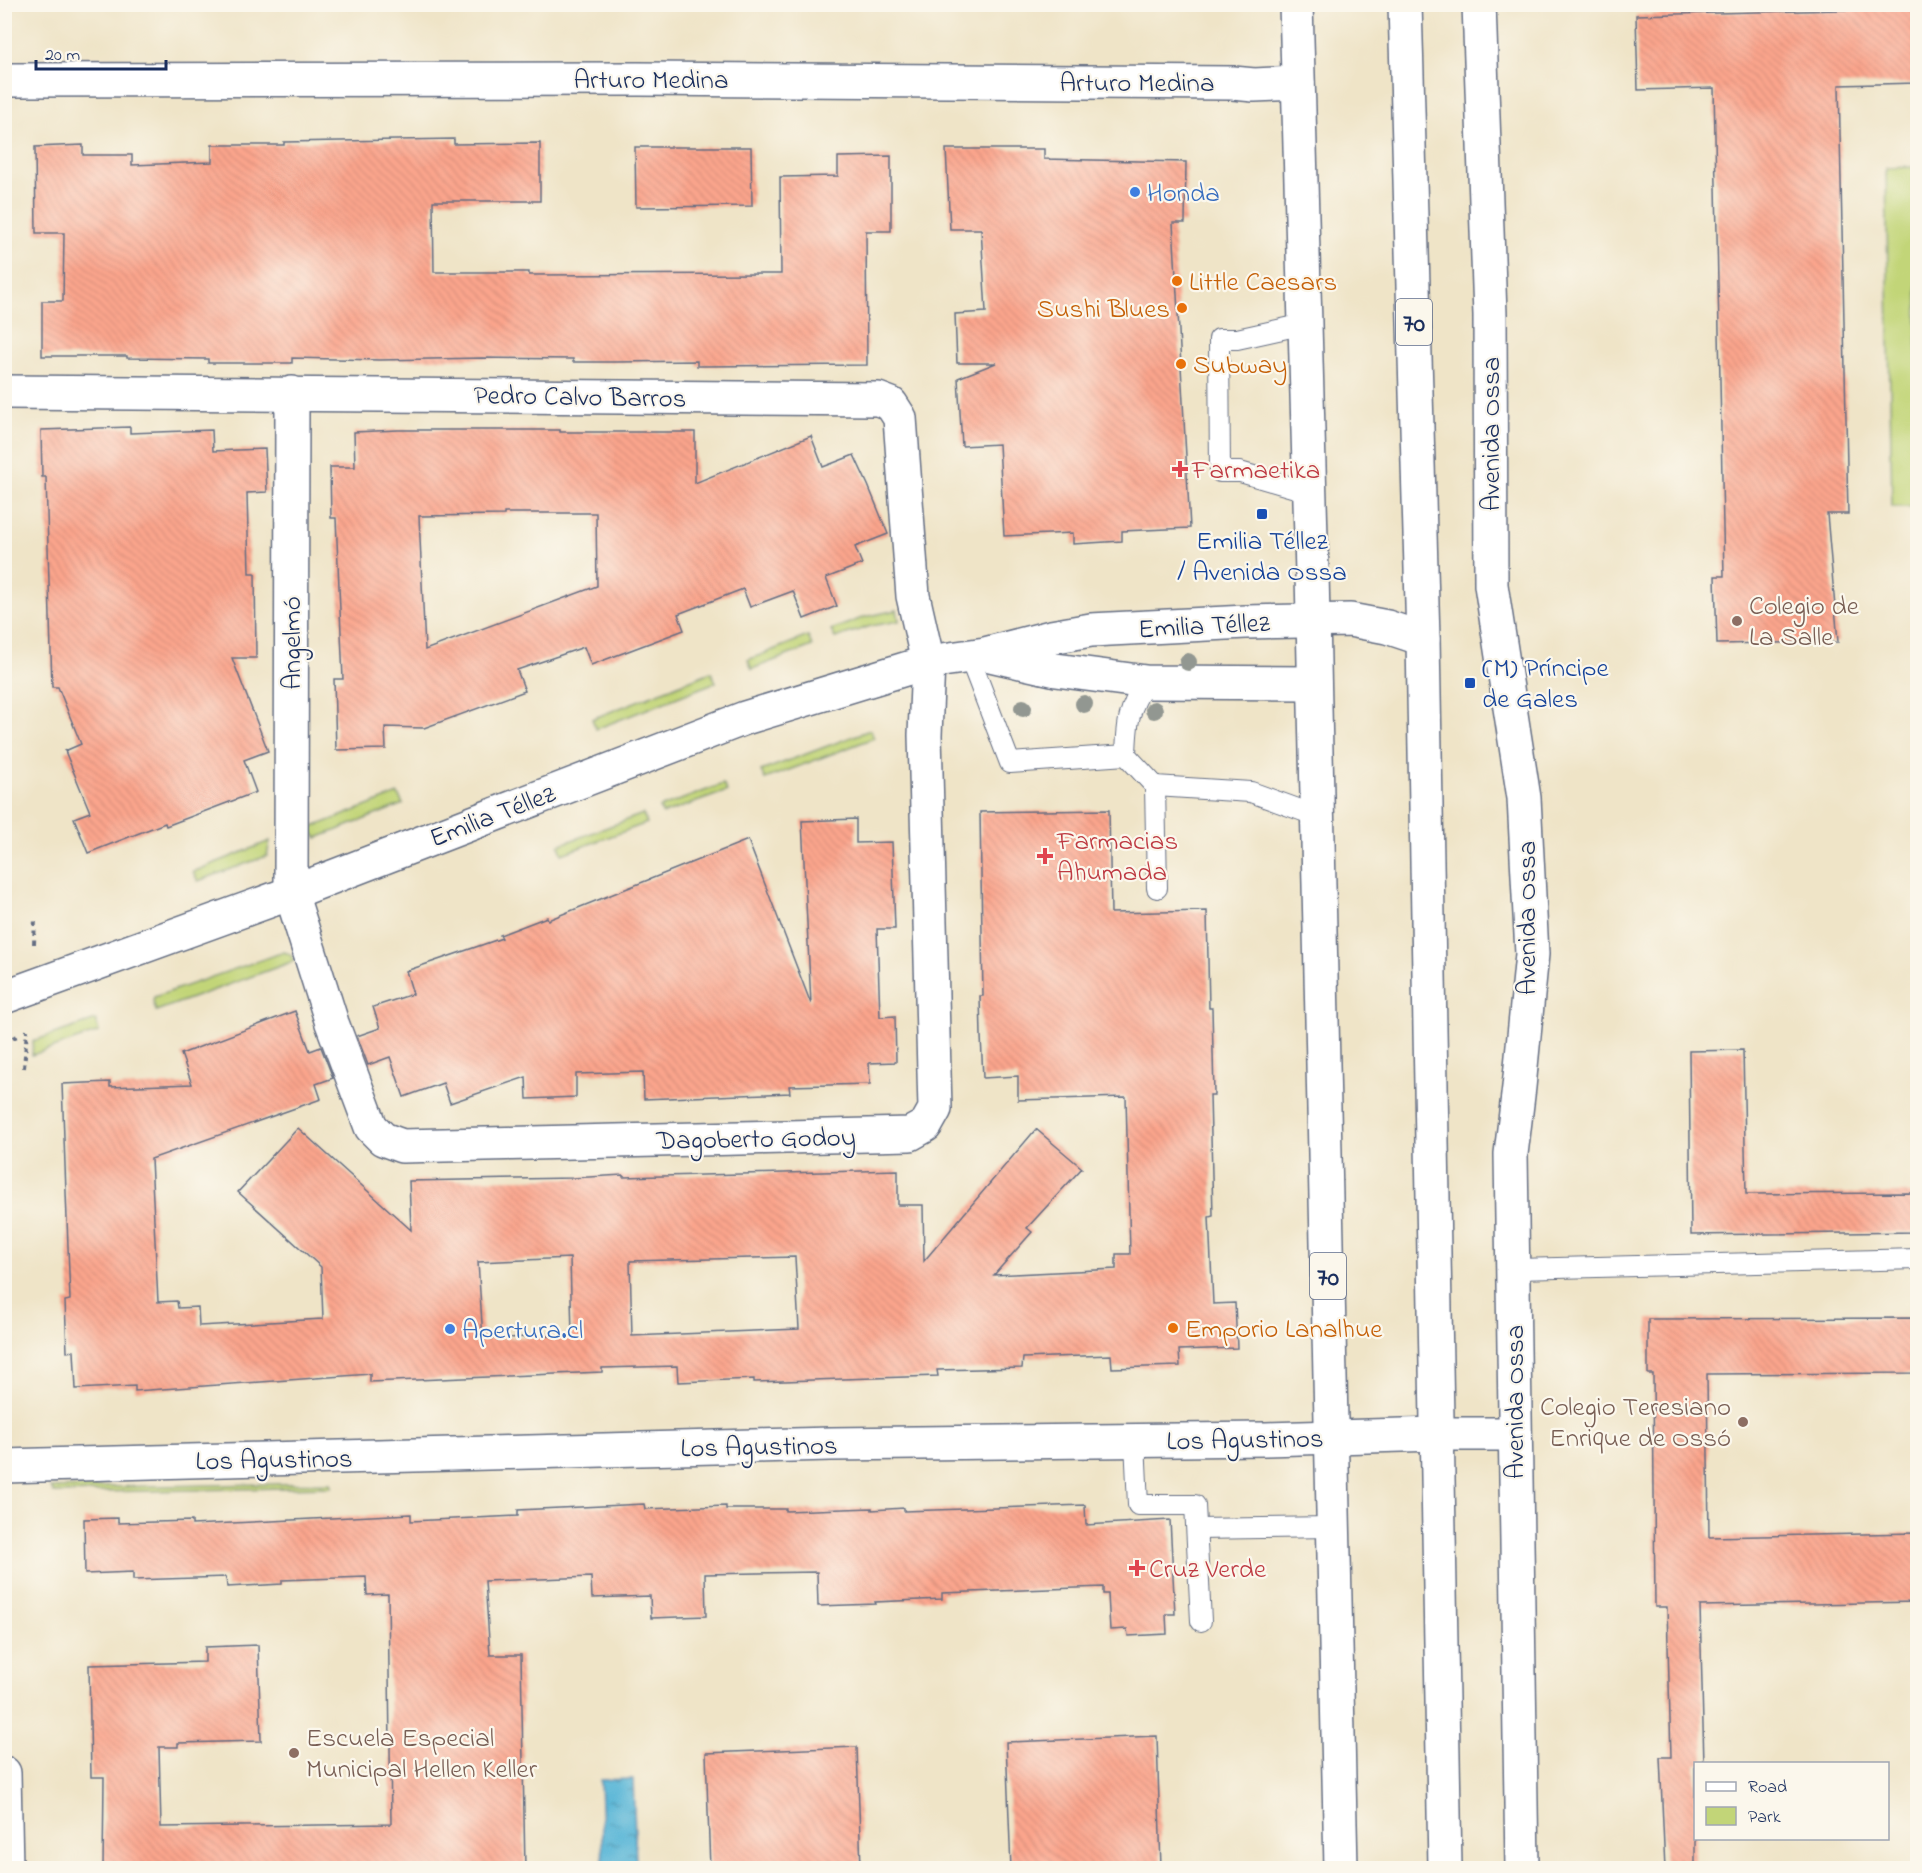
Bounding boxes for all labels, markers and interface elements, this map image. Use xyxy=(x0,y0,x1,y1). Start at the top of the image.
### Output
scale bar xyxy=(36,33,166,71)
text: 20 m xyxy=(45,43,80,69)
street label: Arturo Medina xyxy=(573,62,729,101)
street label: Arturo Medina xyxy=(1059,65,1215,104)
place label: Honda xyxy=(1147,175,1220,214)
marker: Honda xyxy=(1128,185,1142,199)
place label: Little Caesars xyxy=(1189,264,1337,303)
marker: Little Caesars xyxy=(1170,274,1184,288)
place label: Sushi Blues xyxy=(1037,291,1170,330)
road number: 70 xyxy=(1396,299,1432,345)
marker: Sushi Blues xyxy=(1175,301,1189,315)
place label: Subway xyxy=(1193,347,1287,386)
marker: Subway xyxy=(1174,357,1188,371)
street label: Avenida Ossa xyxy=(1473,357,1512,511)
street label: Pedro Calvo Barros xyxy=(473,377,687,420)
place label: Farmaetika xyxy=(1191,452,1320,491)
marker: Farmaetika xyxy=(1173,462,1187,476)
marker: Emilia Téllez / Avenida Ossa xyxy=(1255,507,1269,521)
place label: Emilia Téllez / Avenida Ossa xyxy=(1177,523,1347,593)
place label: Colegio de La Salle xyxy=(1749,588,1860,658)
street label: Angelmó xyxy=(274,596,313,690)
street label: Emilia Téllez xyxy=(1137,605,1272,650)
marker: Colegio de La Salle xyxy=(1730,614,1744,628)
place label: (M) Príncipe de Gales xyxy=(1482,650,1610,720)
marker: (M) Príncipe de Gales xyxy=(1463,676,1477,690)
street label: Emilia Téllez xyxy=(424,775,562,859)
place label: Farmacias Ahumada xyxy=(1056,823,1178,893)
street label: Avenida Ossa xyxy=(1509,841,1548,995)
marker: Farmacias Ahumada xyxy=(1038,849,1052,863)
street label: Dagoberto Godoy xyxy=(655,1119,856,1162)
road number: 70 xyxy=(1310,1253,1346,1299)
place label: Emporio Lanalhue xyxy=(1185,1311,1383,1350)
place label: Apertura.cl xyxy=(462,1312,583,1351)
marker: Emporio Lanalhue xyxy=(1166,1321,1180,1335)
marker: Apertura.cl xyxy=(443,1322,457,1336)
street label: Avenida Ossa xyxy=(1497,1325,1536,1479)
place label: Colegio Teresiano Enrique de Ossó xyxy=(1540,1389,1731,1459)
marker: Colegio Teresiano Enrique de Ossó xyxy=(1736,1415,1750,1429)
street label: Los Agustinos xyxy=(1166,1421,1324,1462)
street label: Los Agustinos xyxy=(680,1428,838,1469)
street label: Los Agustinos xyxy=(195,1441,353,1482)
place label: Cruz Verde xyxy=(1149,1551,1267,1590)
marker: Cruz Verde xyxy=(1130,1561,1144,1575)
place label: Escuela Especial Municipal Hellen Keller xyxy=(306,1720,538,1790)
marker: Escuela Especial Municipal Hellen Keller xyxy=(287,1746,301,1760)
legend xyxy=(1694,1762,1889,1840)
text: Road xyxy=(1748,1775,1787,1801)
text: Park xyxy=(1748,1805,1781,1831)

